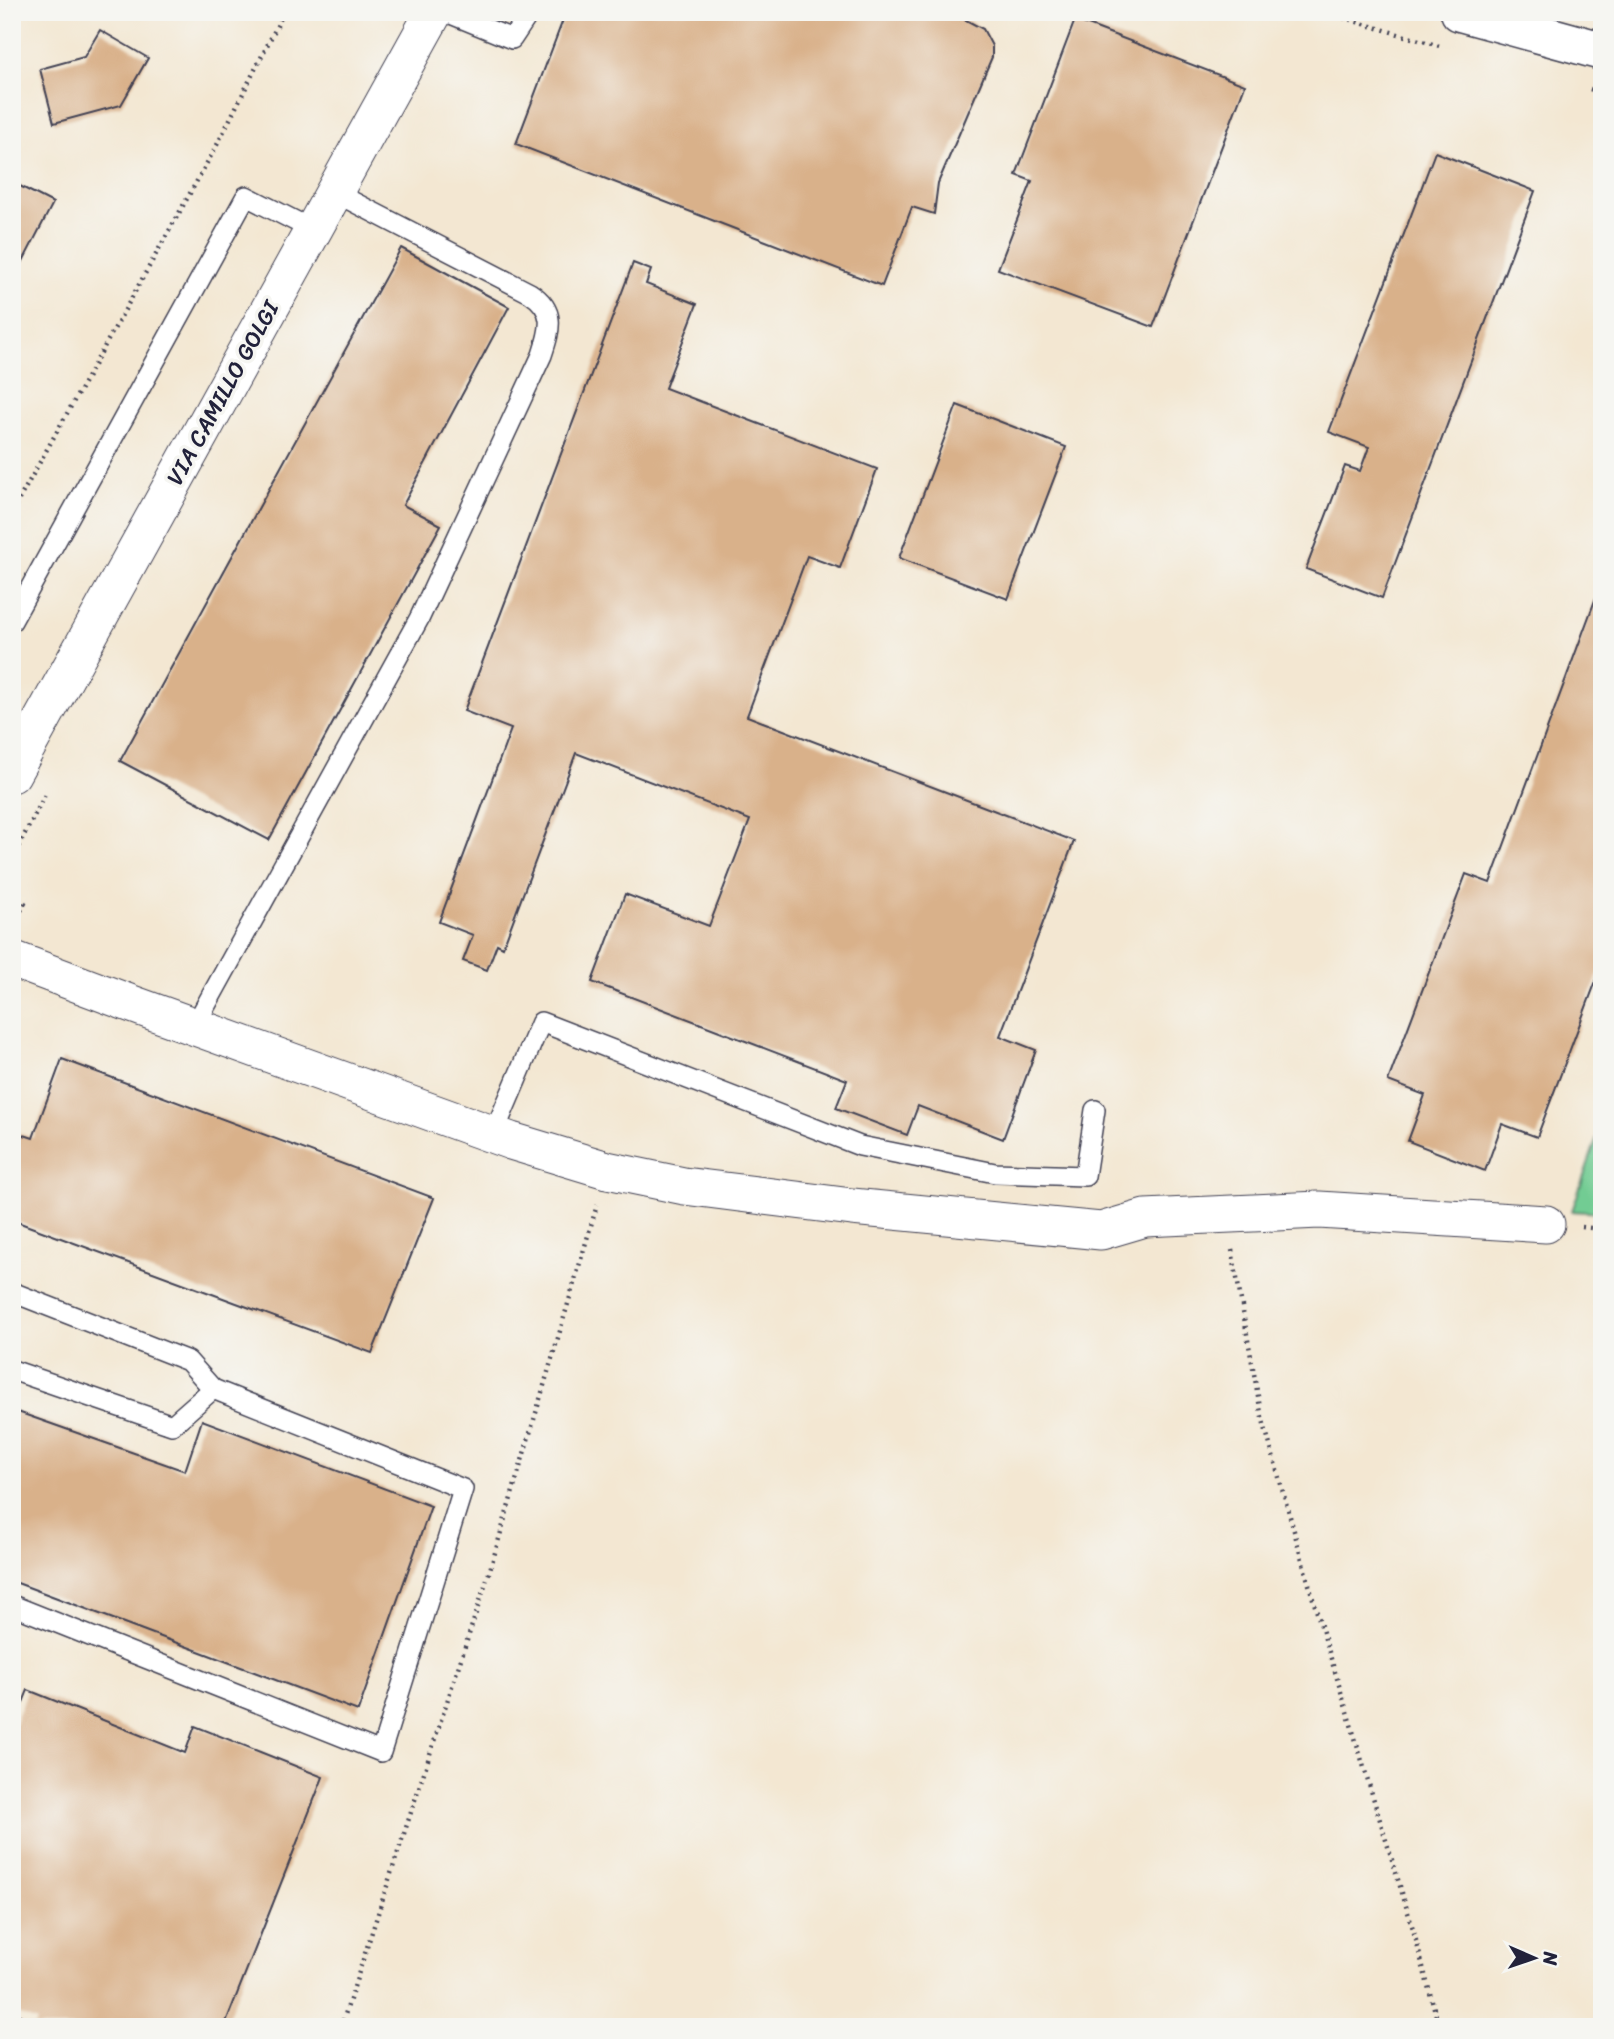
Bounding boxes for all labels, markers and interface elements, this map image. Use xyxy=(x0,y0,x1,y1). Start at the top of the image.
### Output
street label: VIA CAMILLO GOLGI xyxy=(155,291,292,493)
north arrow xyxy=(1498,1924,1568,1994)
text: N xyxy=(1534,1950,1567,1967)

